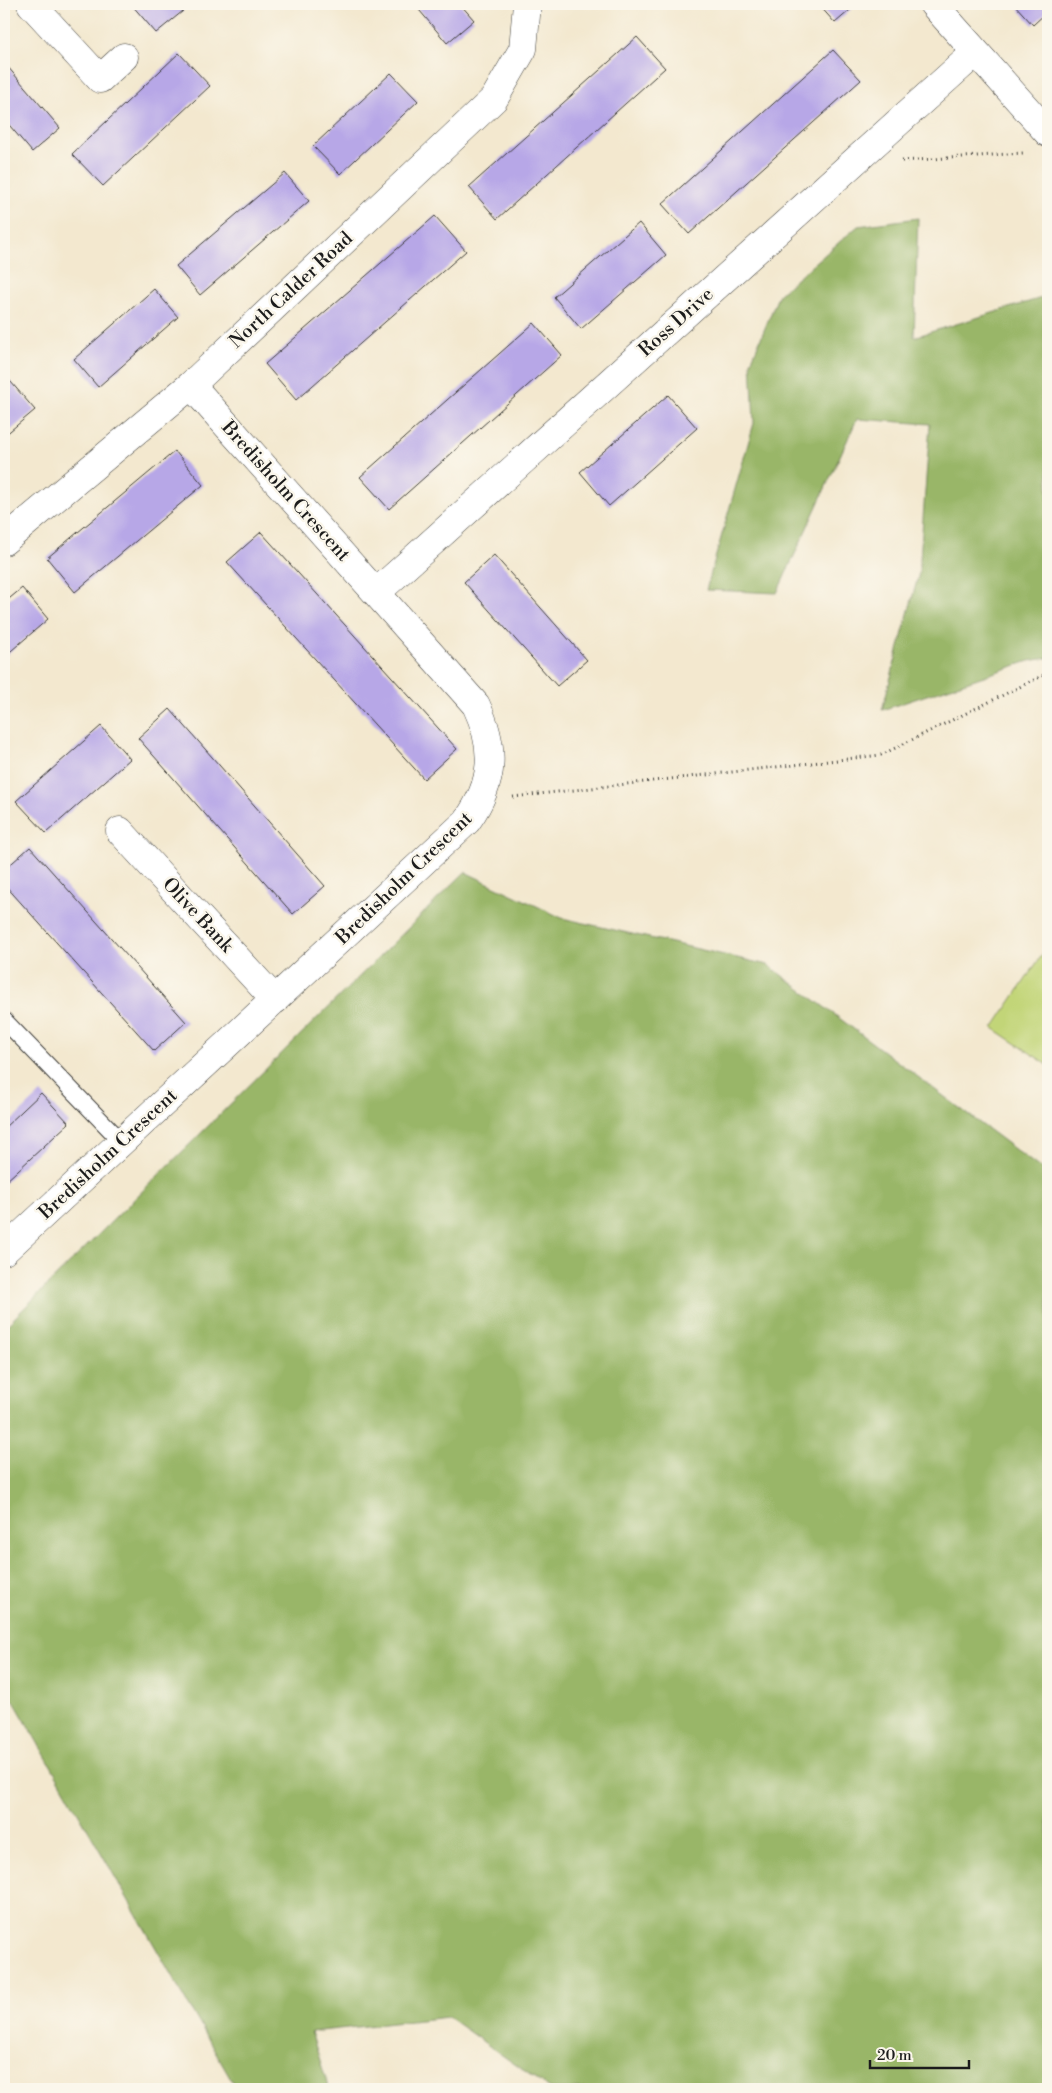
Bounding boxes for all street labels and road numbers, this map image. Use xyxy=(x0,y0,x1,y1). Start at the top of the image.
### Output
street label: North Calder Road xyxy=(224,226,358,353)
street label: Ross Drive xyxy=(634,282,718,362)
street label: Bredisholm Crescent xyxy=(216,415,356,566)
street label: Bredisholm Crescent xyxy=(330,806,478,950)
street label: Olive Bank xyxy=(157,873,239,958)
street label: Bredisholm Crescent xyxy=(33,1083,183,1225)

